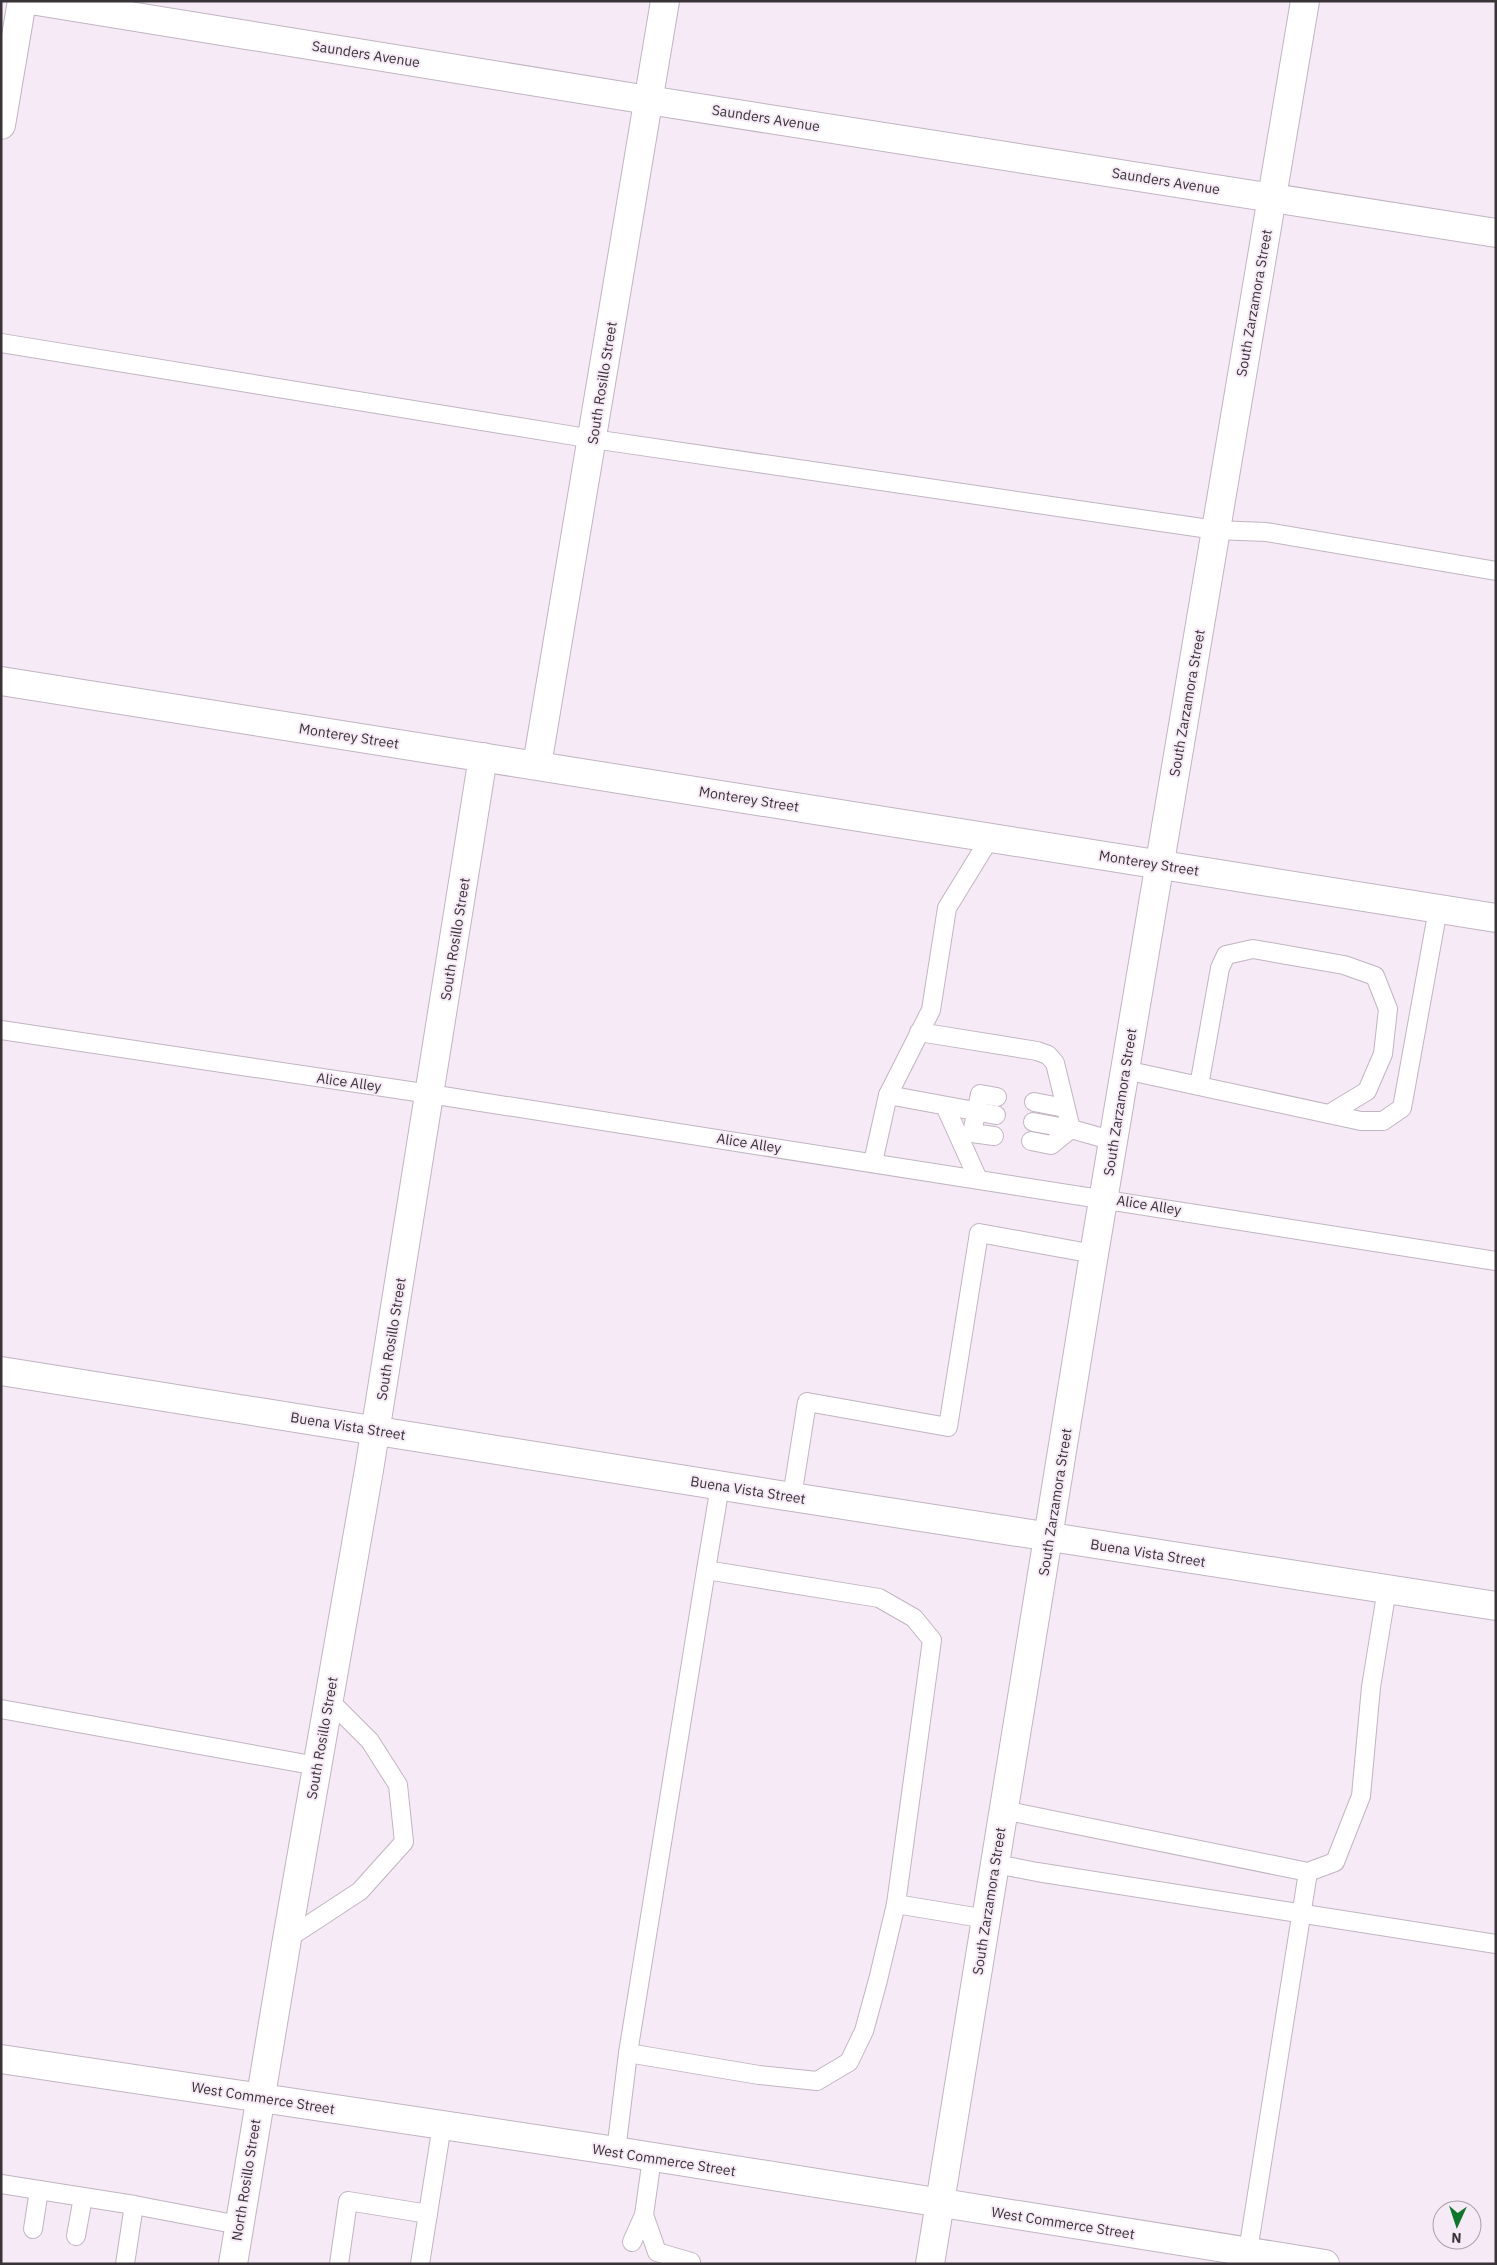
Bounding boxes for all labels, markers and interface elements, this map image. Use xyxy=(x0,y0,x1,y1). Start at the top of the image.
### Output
street label: Saunders Avenue xyxy=(311,37,422,71)
street label: Saunders Avenue xyxy=(711,101,822,135)
street label: Saunders Avenue xyxy=(1111,164,1222,198)
street label: South Zarzamora Street xyxy=(1232,228,1276,378)
street label: South Rosillo Street xyxy=(583,320,621,446)
street label: South Zarzamora Street xyxy=(1165,628,1209,778)
street label: Monterey Street xyxy=(298,719,400,753)
street label: Monterey Street xyxy=(698,782,800,816)
street label: Monterey Street xyxy=(1098,846,1200,880)
street label: South Rosillo Street xyxy=(436,876,474,1002)
street label: South Zarzamora Street xyxy=(1099,1027,1141,1177)
street label: Alice Alley xyxy=(315,1069,383,1095)
street label: Alice Alley xyxy=(715,1129,783,1157)
street label: Alice Alley xyxy=(1115,1191,1183,1219)
street label: South Rosillo Street xyxy=(372,1276,410,1402)
street label: Buena Vista Street xyxy=(289,1408,407,1444)
street label: South Zarzamora Street xyxy=(1034,1427,1076,1577)
street label: Buena Vista Street xyxy=(689,1472,807,1508)
street label: Buena Vista Street xyxy=(1089,1535,1207,1571)
street label: South Rosillo Street xyxy=(302,1675,342,1801)
street label: South Zarzamora Street xyxy=(968,1826,1010,1976)
street label: West Commerce Street xyxy=(190,2078,336,2118)
street label: North Rosillo Street xyxy=(227,2118,265,2242)
street label: West Commerce Street xyxy=(591,2140,737,2180)
north arrow xyxy=(1432,2200,1482,2250)
street label: West Commerce Street xyxy=(990,2203,1136,2243)
text: N xyxy=(1451,2229,1462,2247)

